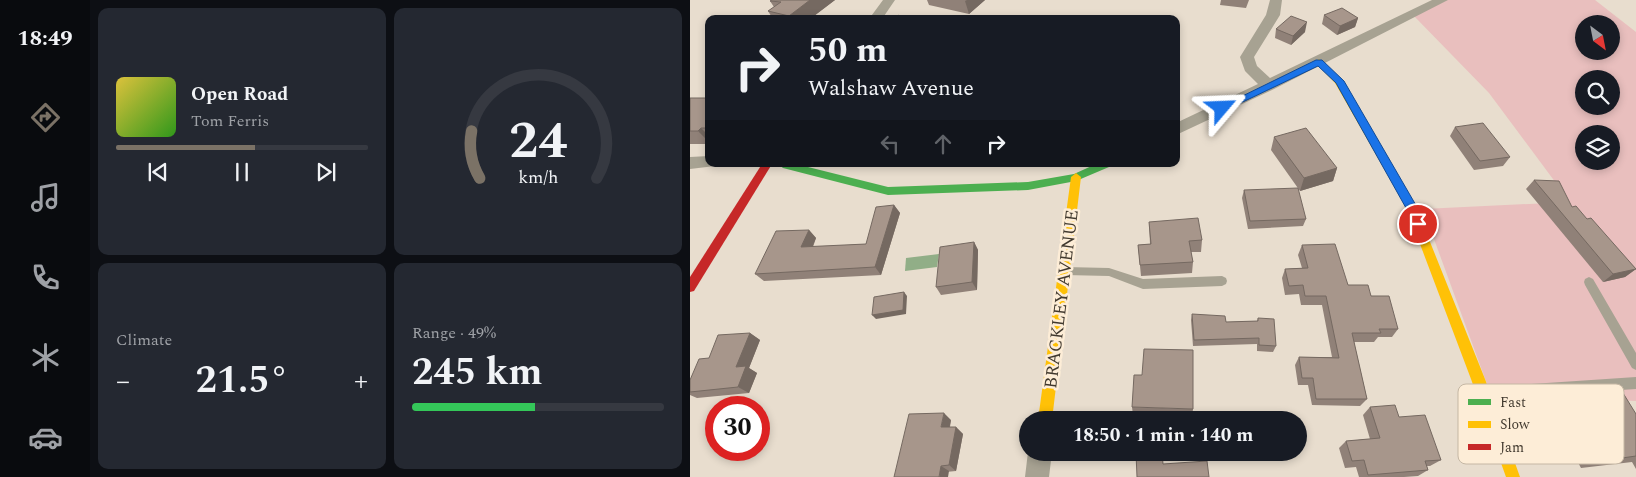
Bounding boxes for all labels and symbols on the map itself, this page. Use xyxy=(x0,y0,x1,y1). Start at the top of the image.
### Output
north arrow xyxy=(1575,15,1620,60)
position arrow xyxy=(1195,81,1247,133)
pin xyxy=(1397,203,1439,245)
street label: BRACKLEY AVENUE xyxy=(1037,208,1086,390)
legend xyxy=(1458,384,1624,464)
text: Fast xyxy=(1500,392,1526,413)
speed limit sign: 30 xyxy=(705,396,770,461)
text: Slow xyxy=(1500,414,1530,435)
text: Jam xyxy=(1500,437,1524,458)

